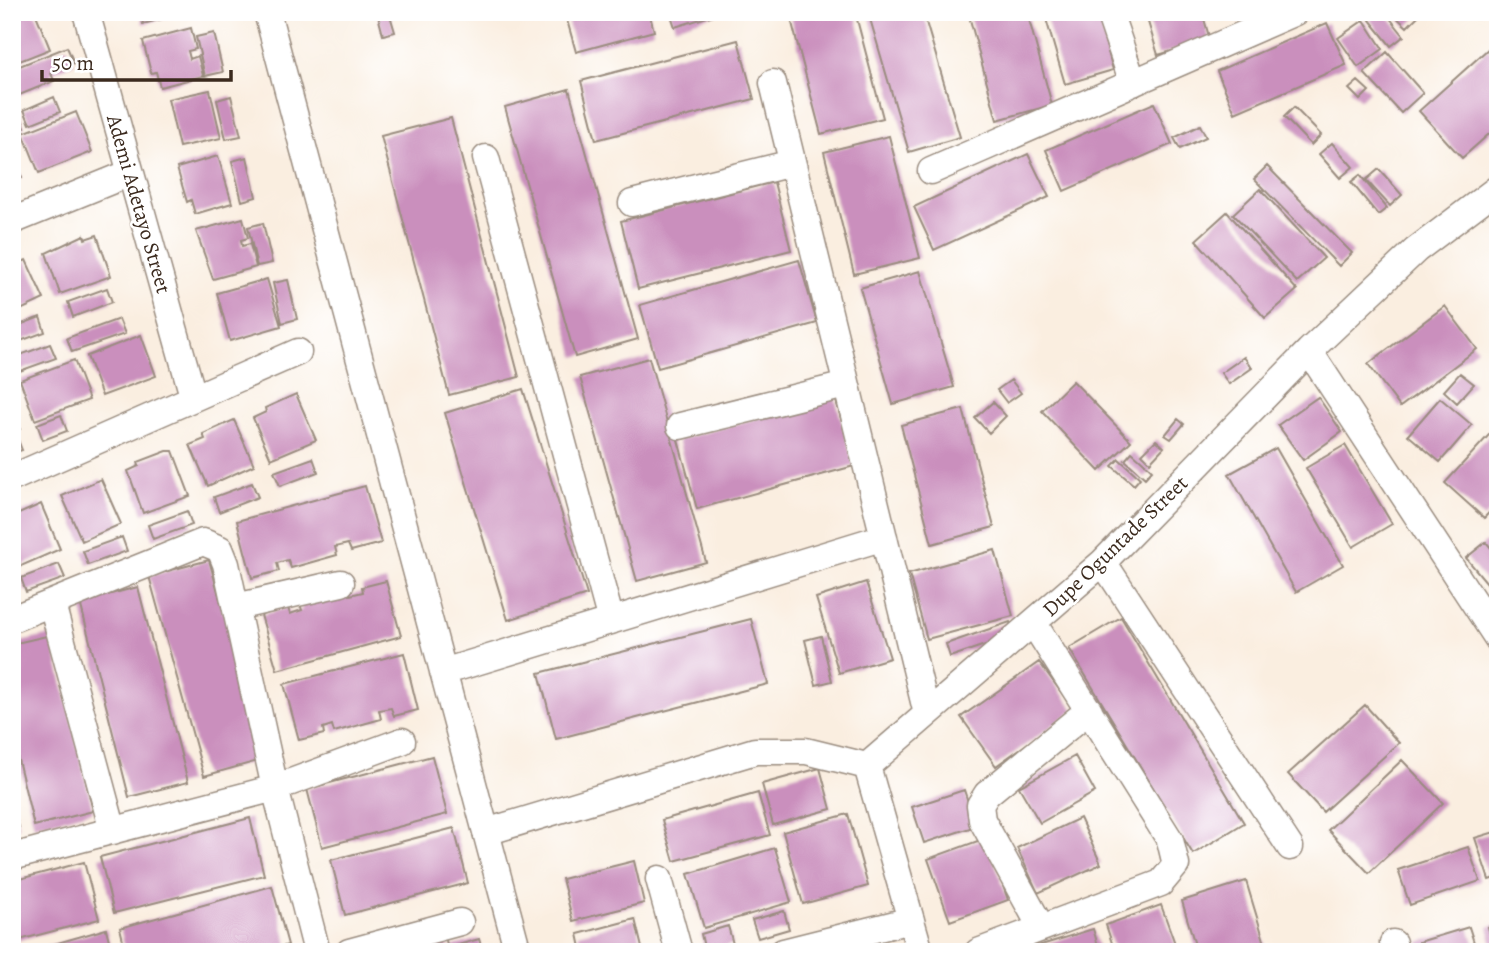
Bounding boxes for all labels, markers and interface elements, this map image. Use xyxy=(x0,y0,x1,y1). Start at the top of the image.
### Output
scale bar xyxy=(42,38,231,82)
text: 50 m xyxy=(52,49,94,77)
street label: Ademi Adetayo Street xyxy=(100,111,178,297)
street label: Dupe Oguntade Street xyxy=(1036,469,1194,623)

